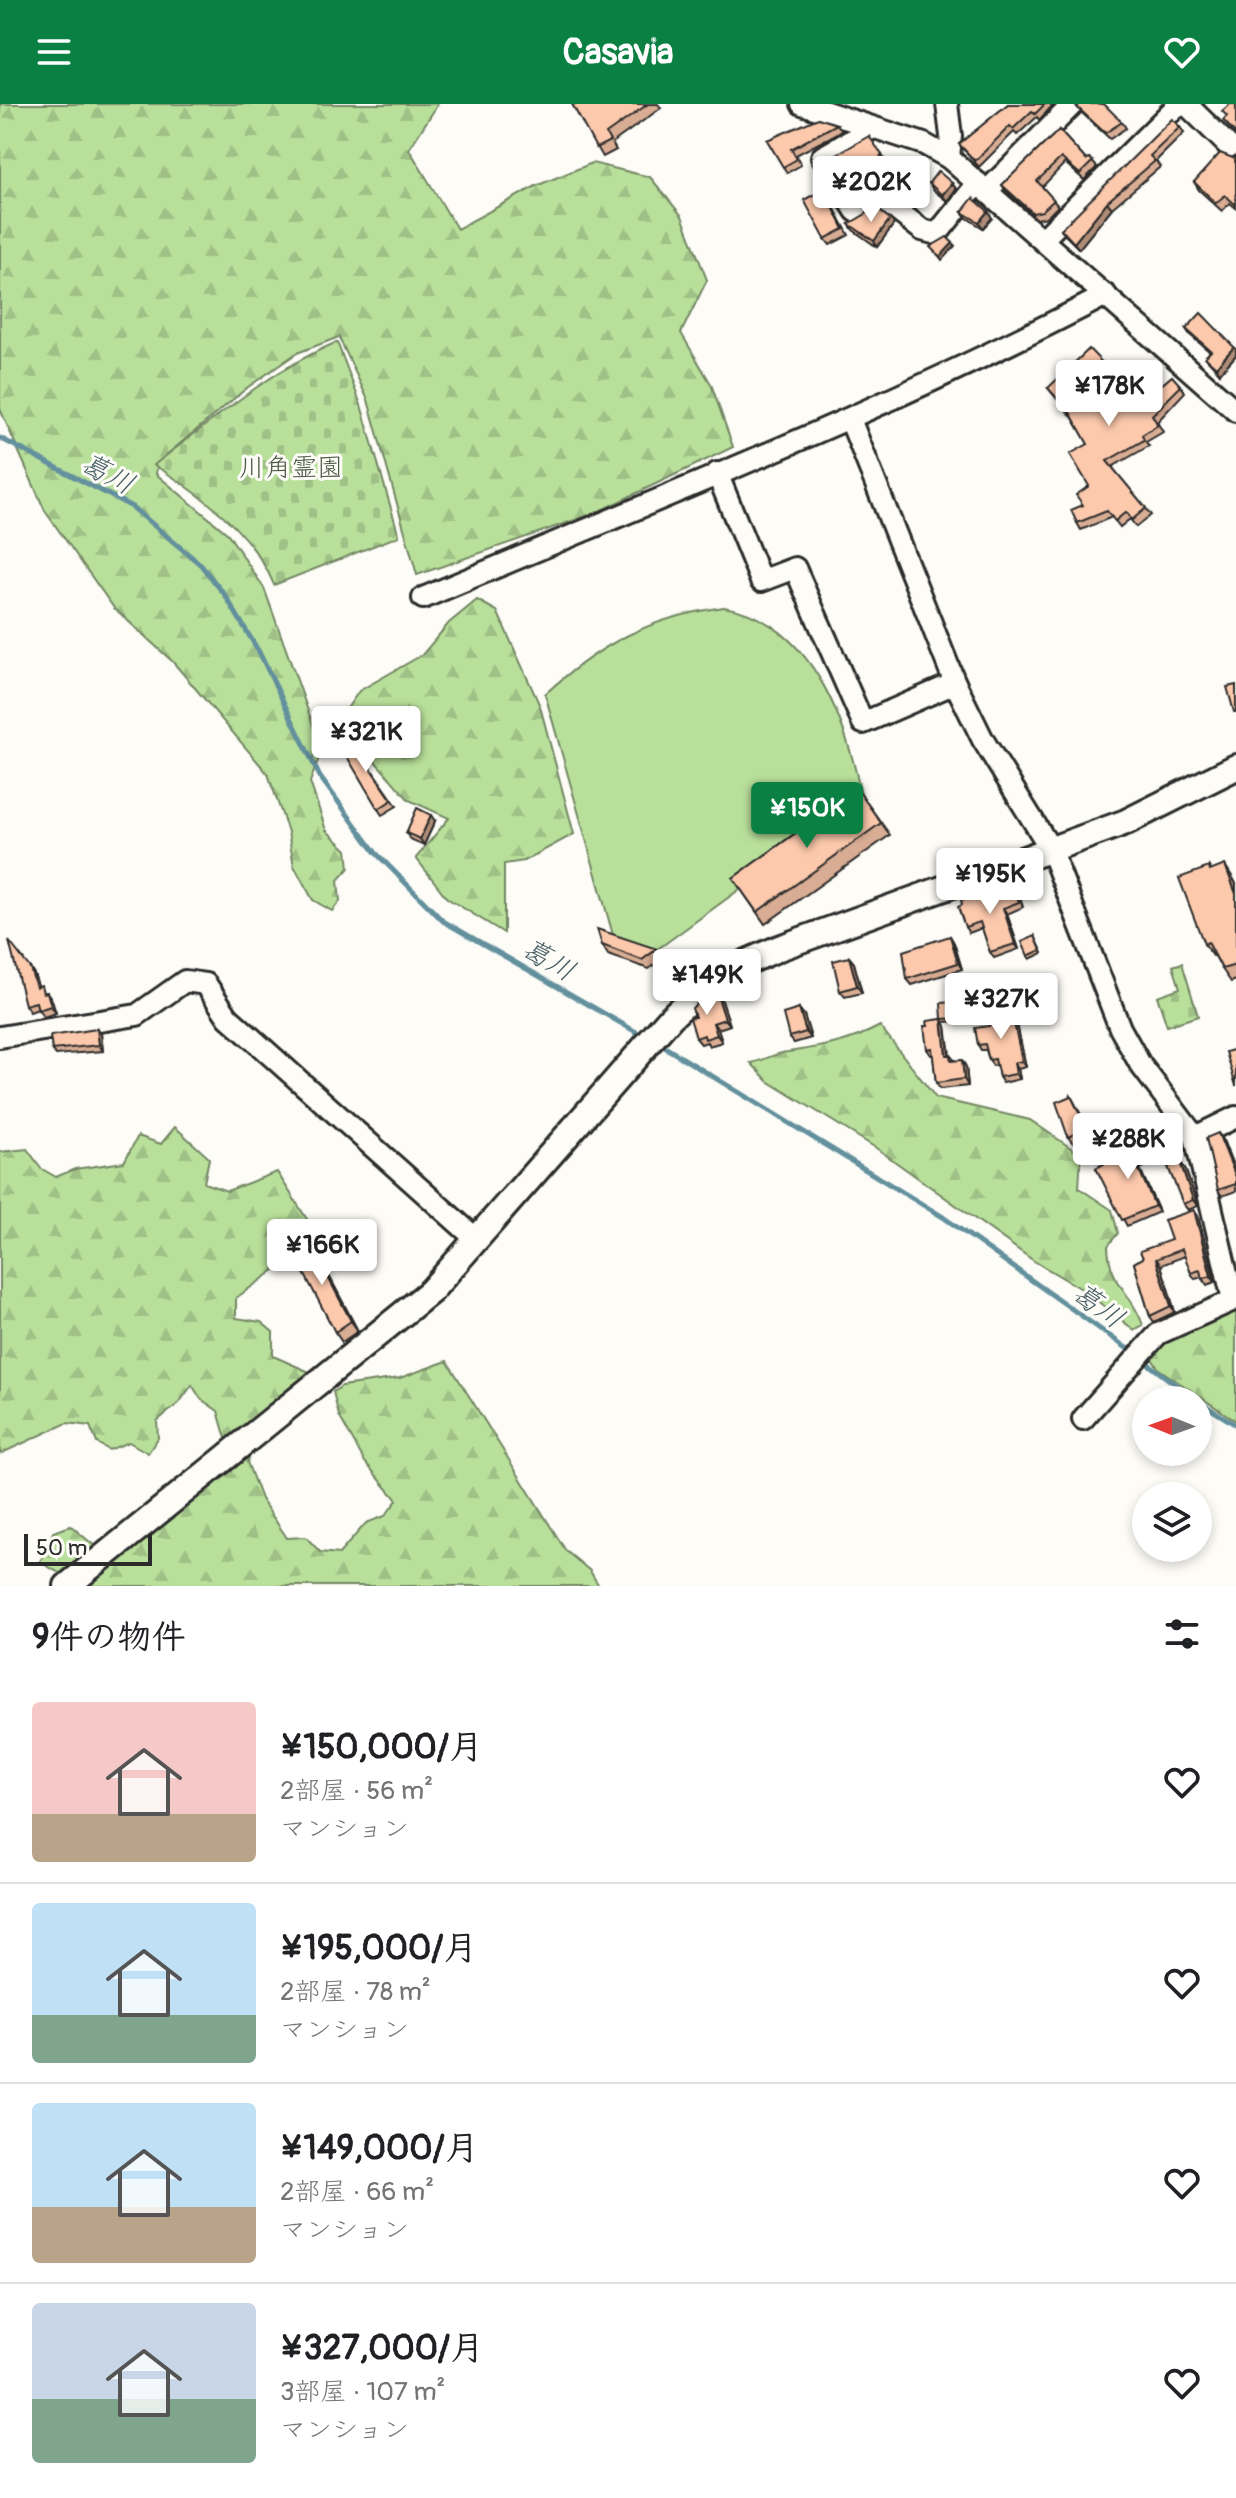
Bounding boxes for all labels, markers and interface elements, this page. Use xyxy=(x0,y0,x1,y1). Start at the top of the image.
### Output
icon: menu xyxy=(32,30,76,74)
text: Casavia xyxy=(562,30,674,75)
icon: heart xyxy=(1160,30,1204,74)
pin: ¥202K xyxy=(815,156,927,224)
text: ¥202K xyxy=(831,166,911,198)
pin: ¥178K xyxy=(1053,360,1165,428)
text: ¥178K xyxy=(1074,370,1144,402)
water label: 葛川 xyxy=(74,446,140,503)
park label: 川角霊園 xyxy=(239,452,343,484)
pin: ¥321K xyxy=(310,706,422,774)
text: ¥321K xyxy=(330,716,402,748)
pin: ¥150K xyxy=(751,782,863,850)
text: ¥150K xyxy=(769,792,845,824)
pin: ¥195K xyxy=(934,848,1046,916)
text: ¥195K xyxy=(954,858,1026,890)
water label: 葛川 xyxy=(515,931,581,989)
pin: ¥149K xyxy=(651,949,763,1017)
text: ¥149K xyxy=(671,959,743,991)
pin: ¥327K xyxy=(945,973,1057,1041)
text: ¥327K xyxy=(963,983,1039,1015)
pin: ¥288K xyxy=(1072,1113,1184,1181)
text: ¥288K xyxy=(1091,1123,1165,1155)
pin: ¥166K xyxy=(266,1219,378,1287)
text: ¥166K xyxy=(285,1229,359,1261)
water label: 葛川 xyxy=(1065,1276,1131,1337)
north arrow xyxy=(1132,1386,1212,1466)
map controls xyxy=(1132,1386,1212,1562)
button: layers xyxy=(1132,1482,1212,1562)
scale bar xyxy=(24,1530,152,1566)
text: 50 m xyxy=(36,1534,87,1562)
icon: filters xyxy=(1160,1612,1204,1656)
text: 9件の物件 xyxy=(32,1616,186,1659)
text: ¥150,000/月 xyxy=(280,1726,483,1769)
icon: home xyxy=(96,1734,192,1830)
icon: heart xyxy=(1160,1760,1204,1804)
text: 2部屋 · 56 m² xyxy=(280,1775,433,1807)
text: マンション xyxy=(280,1813,409,1845)
text: ¥195,000/月 xyxy=(280,1927,477,1970)
icon: home xyxy=(96,1935,192,2031)
icon: heart xyxy=(1160,1961,1204,2005)
text: 2部屋 · 78 m² xyxy=(280,1976,431,2008)
text: マンション xyxy=(280,2014,409,2046)
text: ¥149,000/月 xyxy=(280,2127,479,2170)
icon: home xyxy=(96,2135,192,2231)
icon: heart xyxy=(1160,2161,1204,2205)
text: 2部屋 · 66 m² xyxy=(280,2176,434,2208)
text: マンション xyxy=(280,2214,409,2246)
text: ¥327,000/月 xyxy=(280,2327,484,2370)
icon: home xyxy=(96,2335,192,2431)
icon: heart xyxy=(1160,2361,1204,2405)
text: 3部屋 · 107 m² xyxy=(280,2376,446,2408)
text: マンション xyxy=(280,2414,409,2446)

